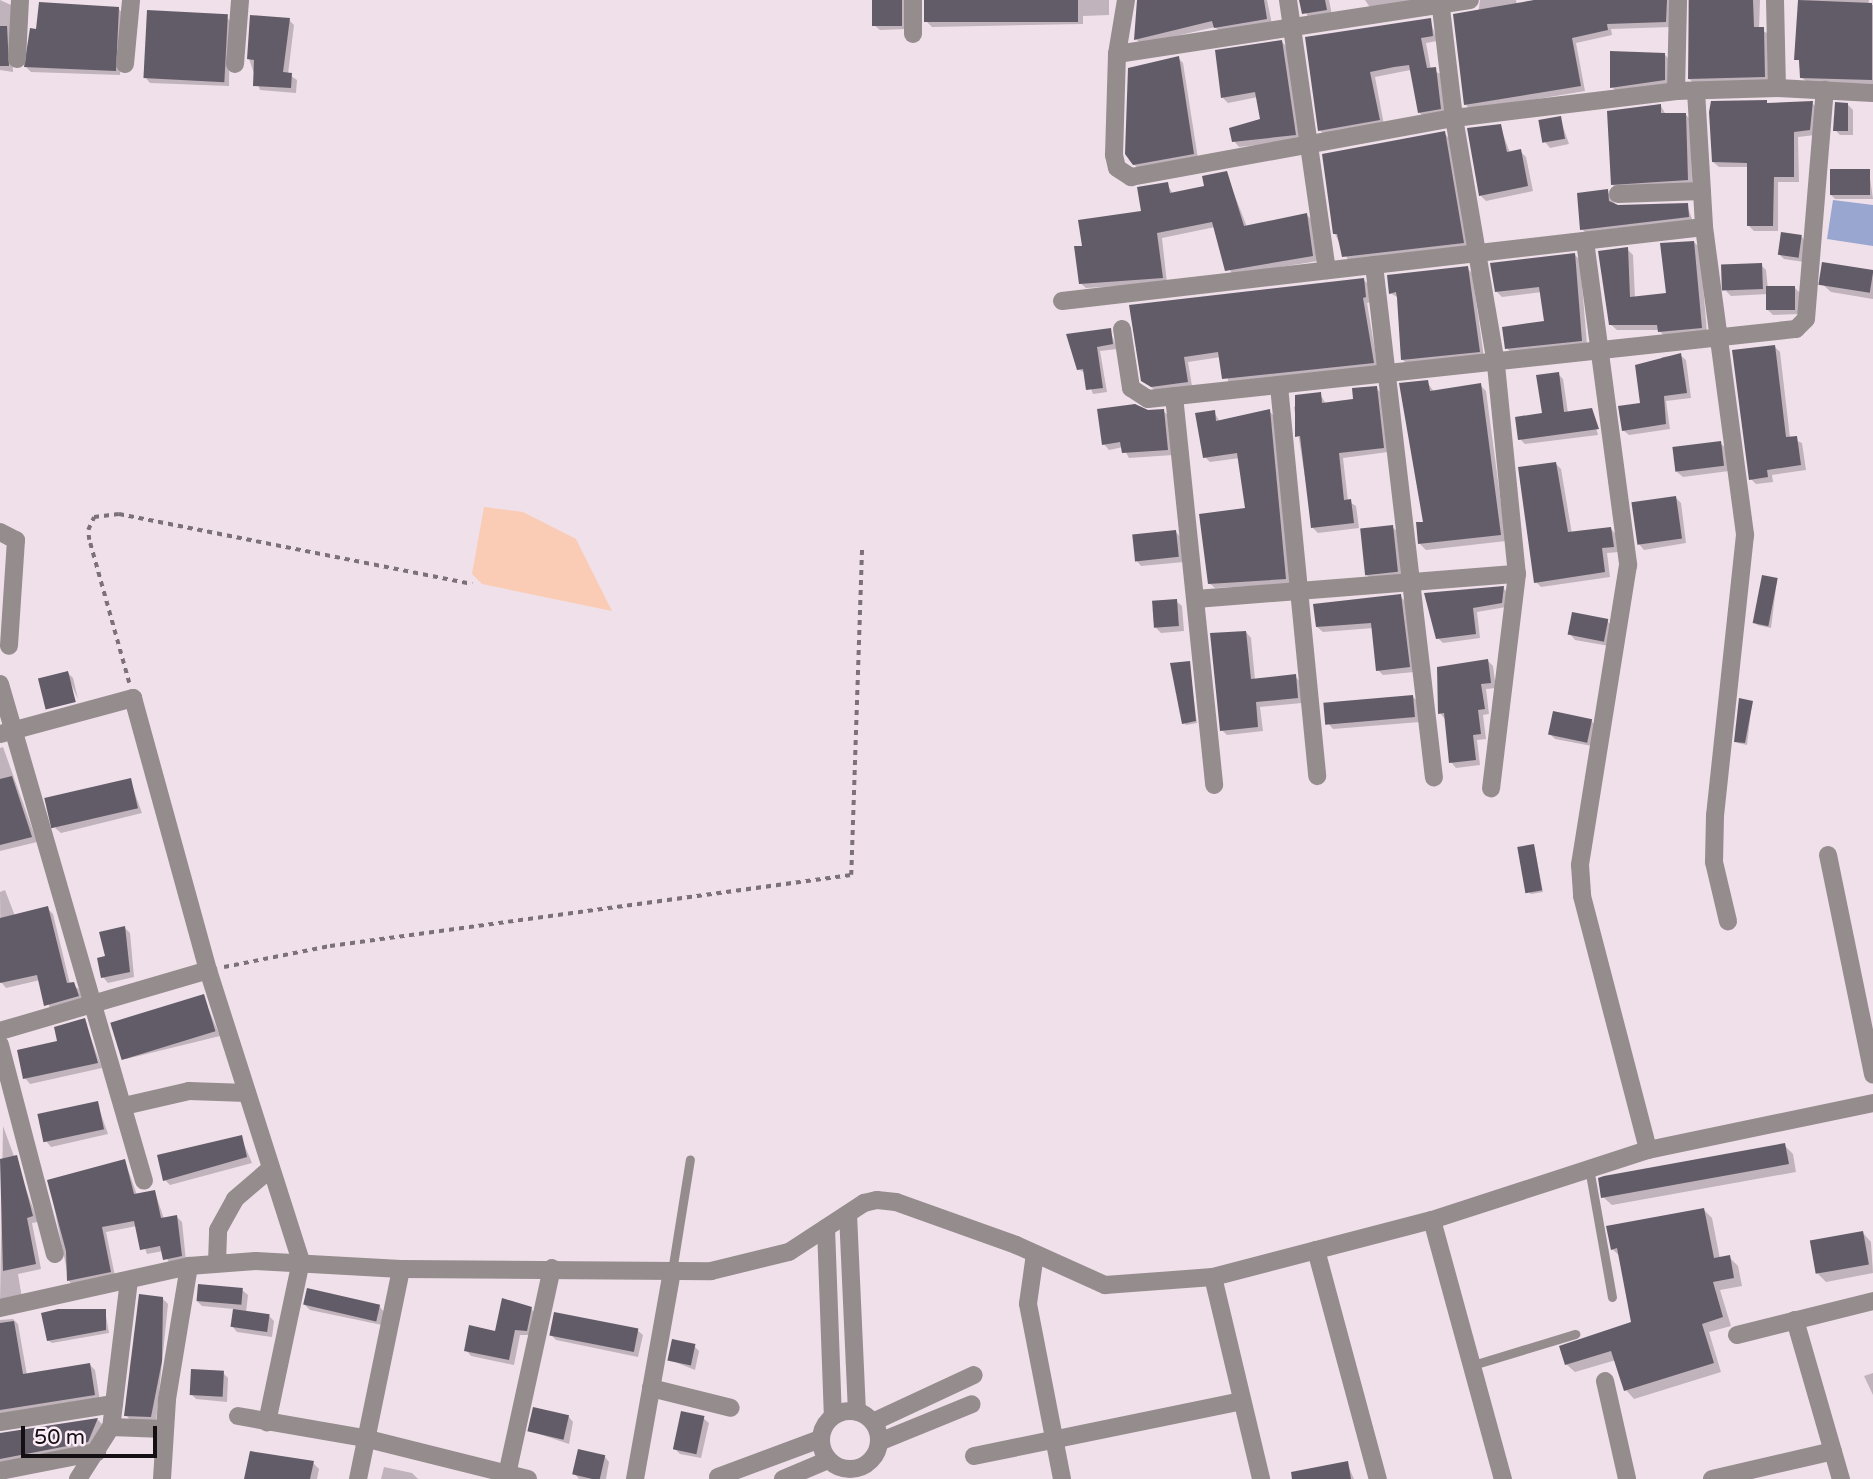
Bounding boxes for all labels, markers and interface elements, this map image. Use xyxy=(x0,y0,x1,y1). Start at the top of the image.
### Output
scale bar xyxy=(24,1412,161,1456)
text: 50 m xyxy=(34,1425,85,1450)

